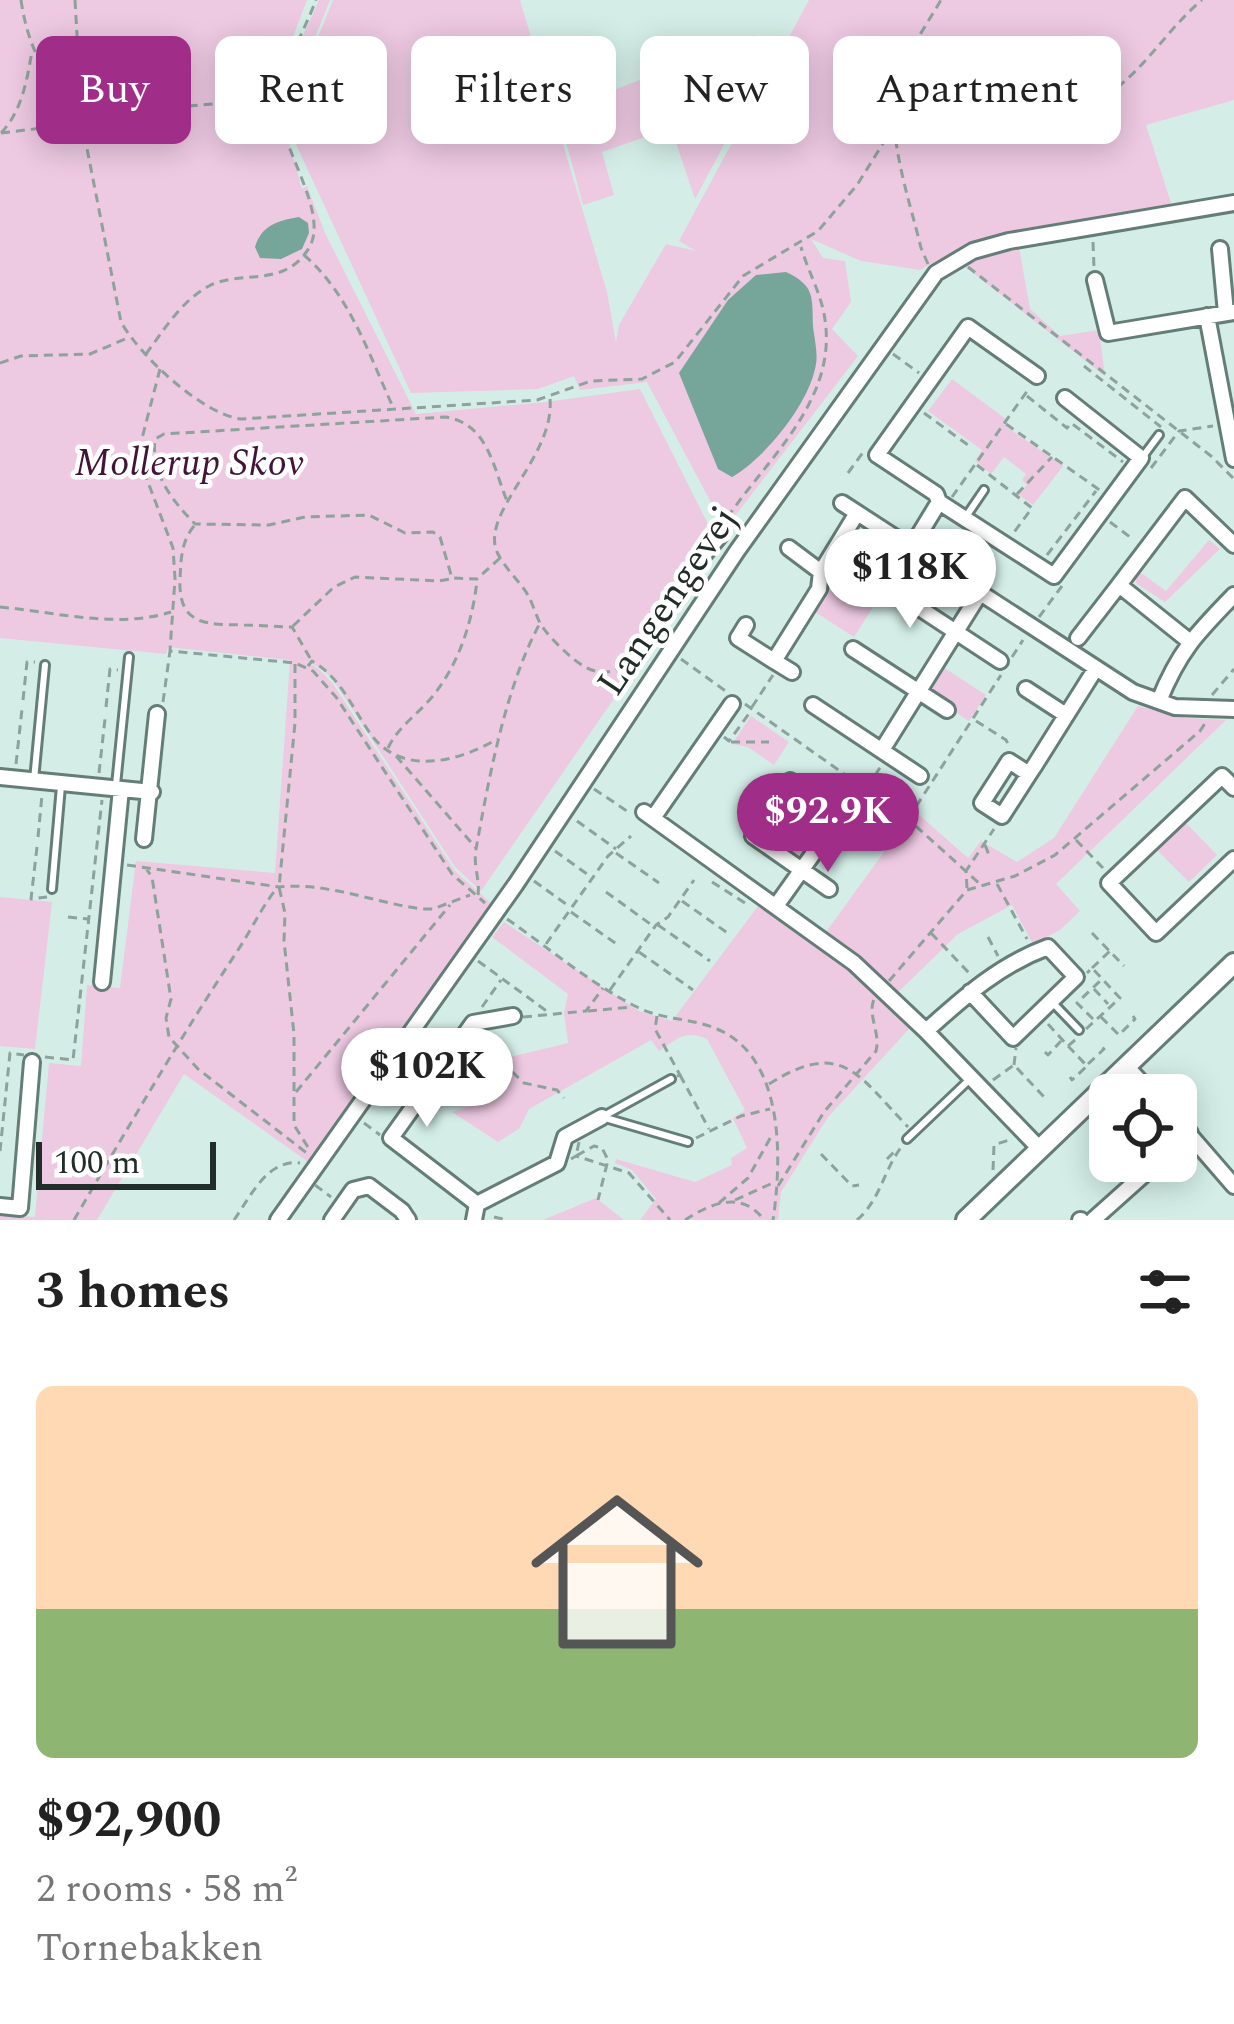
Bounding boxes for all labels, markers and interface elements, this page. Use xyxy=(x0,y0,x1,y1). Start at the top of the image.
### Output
chip: Buy xyxy=(36,36,191,144)
chip: Rent xyxy=(215,36,387,144)
chip: Filters xyxy=(411,36,616,144)
chip: New xyxy=(640,36,809,144)
chip: Apartment xyxy=(833,36,1121,144)
park label: Mollerup Skov xyxy=(75,434,304,493)
street label: Langengevej xyxy=(583,494,754,708)
pin: $118K xyxy=(826,529,994,631)
text: $118K xyxy=(851,538,969,597)
pin: $92.9K xyxy=(730,773,926,875)
text: $92.9K xyxy=(764,782,892,841)
pin: $102K xyxy=(343,1028,511,1130)
text: $102K xyxy=(368,1037,486,1096)
map controls xyxy=(1089,1074,1197,1182)
button: locate xyxy=(1089,1074,1197,1182)
scale bar xyxy=(36,1136,216,1189)
text: 100 m xyxy=(54,1138,140,1188)
text: 3 homes xyxy=(36,1253,230,1331)
icon: filters xyxy=(1132,1259,1198,1325)
icon: home xyxy=(509,1464,725,1680)
text: $92,900 xyxy=(36,1782,221,1860)
text: 2 rooms · 58 m² xyxy=(36,1860,297,1919)
text: Tornebakken xyxy=(36,1919,263,1978)

